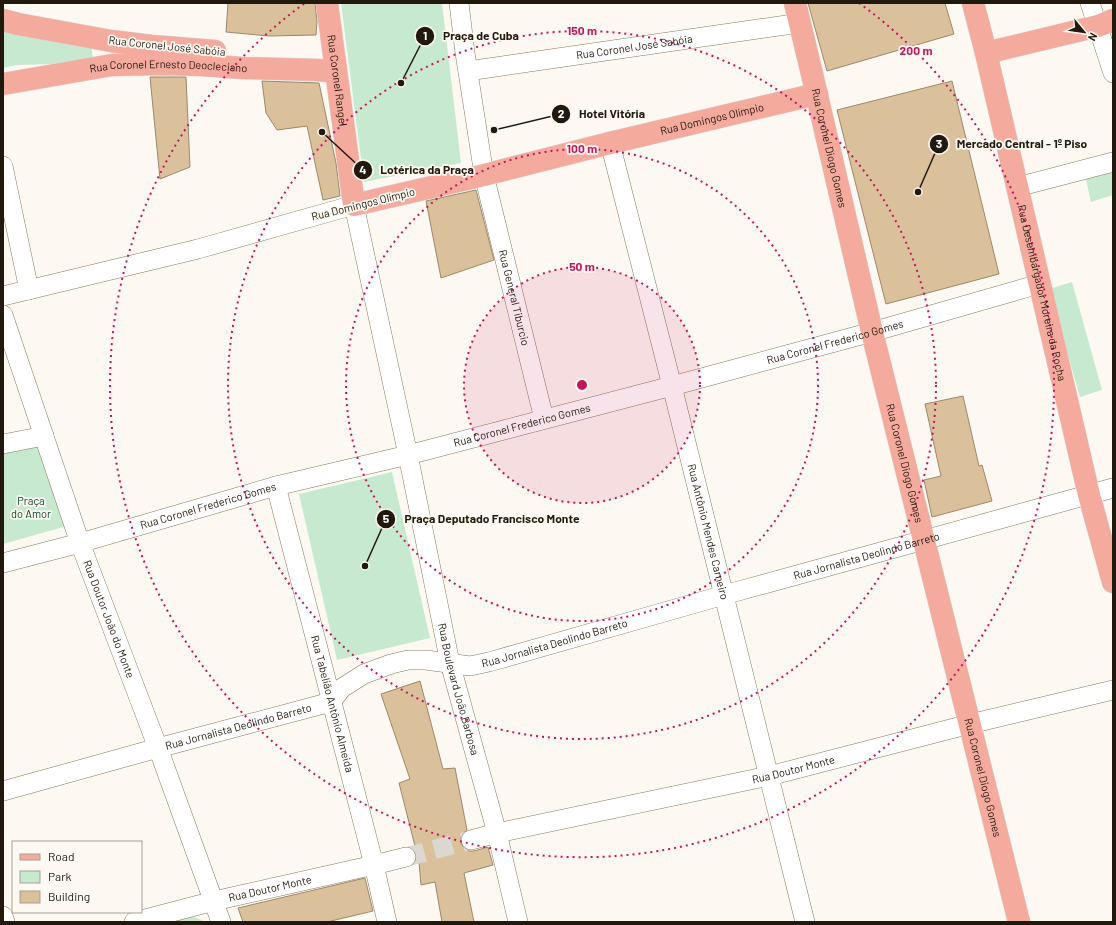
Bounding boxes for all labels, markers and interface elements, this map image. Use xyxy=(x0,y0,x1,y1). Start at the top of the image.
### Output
north arrow xyxy=(1064,12,1104,52)
text: 150 m xyxy=(567,23,597,37)
callout: Praça de Cuba xyxy=(415,24,527,48)
text: 1 xyxy=(423,28,427,42)
text: Praça de Cuba xyxy=(443,28,519,42)
text: N xyxy=(1086,31,1101,43)
street label: Rua Coronel José Sabóia xyxy=(575,32,693,61)
street label: Rua Coronel José Sabóia xyxy=(108,33,226,58)
street label: Rua Coronel Rangel xyxy=(325,34,350,127)
text: 200 m xyxy=(900,43,932,57)
street label: Rua Coronel Ernesto Deocleciano xyxy=(88,57,247,75)
street label: Rua Coronel Diogo Gomes xyxy=(810,87,850,209)
street label: Rua Domingos Olímpio xyxy=(659,100,765,137)
callout: Hotel Vitória xyxy=(551,102,653,126)
text: 2 xyxy=(558,106,565,120)
text: Hotel Vitória xyxy=(579,106,645,120)
callout: Mercado Central - 1º Piso xyxy=(929,132,1096,156)
text: 3 xyxy=(936,136,942,150)
text: Mercado Central - 1º Piso xyxy=(957,136,1088,150)
text: 100 m xyxy=(567,141,597,155)
callout: Lotérica da Praça xyxy=(353,158,482,182)
text: 4 xyxy=(359,162,367,176)
text: Lotérica da Praça xyxy=(380,162,474,176)
street label: Rua Domingos Olímpio xyxy=(310,184,416,223)
street label: Rua Desembargador Moreira da Rocha xyxy=(1016,203,1069,382)
street label: Rua General Tiburcio xyxy=(497,248,533,347)
text: 50 m xyxy=(569,259,595,273)
street label: Rua Coronel Frederico Gomes xyxy=(765,316,905,366)
centre of rings xyxy=(575,378,589,392)
street label: Rua Coronel Frederico Gomes xyxy=(452,401,592,449)
street label: Rua Coronel Diogo Gomes xyxy=(884,402,926,524)
street label: Rua Antônio Mendes Carneiro xyxy=(686,462,732,601)
street label: Rua Coronel Frederico Gomes xyxy=(139,479,277,531)
park label: Praça do Amor xyxy=(11,494,51,520)
callout: Praça Deputado Francisco Monte xyxy=(376,507,587,531)
text: 5 xyxy=(383,511,390,525)
text: Praça Deputado Francisco Monte xyxy=(405,511,580,525)
street label: Rua Jornalista Deolindo Barreto xyxy=(792,529,941,582)
street label: Rua Doutor João do Monte xyxy=(81,558,138,680)
street label: Rua Jornalista Deolindo Barreto xyxy=(480,616,629,669)
street label: Rua Boulevard João Barbosa xyxy=(436,622,482,756)
street label: Rua Tabelião Antônio Almeida xyxy=(309,634,357,774)
street label: Rua Jornalista Deolindo Barreto xyxy=(164,700,313,752)
street label: Rua Coronel Diogo Gomes xyxy=(962,717,1005,838)
street label: Rua Doutor Monte xyxy=(751,752,836,785)
legend xyxy=(12,841,142,913)
text: Road xyxy=(48,849,75,863)
text: Park xyxy=(48,869,72,883)
street label: Rua Doutor Monte xyxy=(227,872,313,904)
text: Building xyxy=(48,889,90,903)

